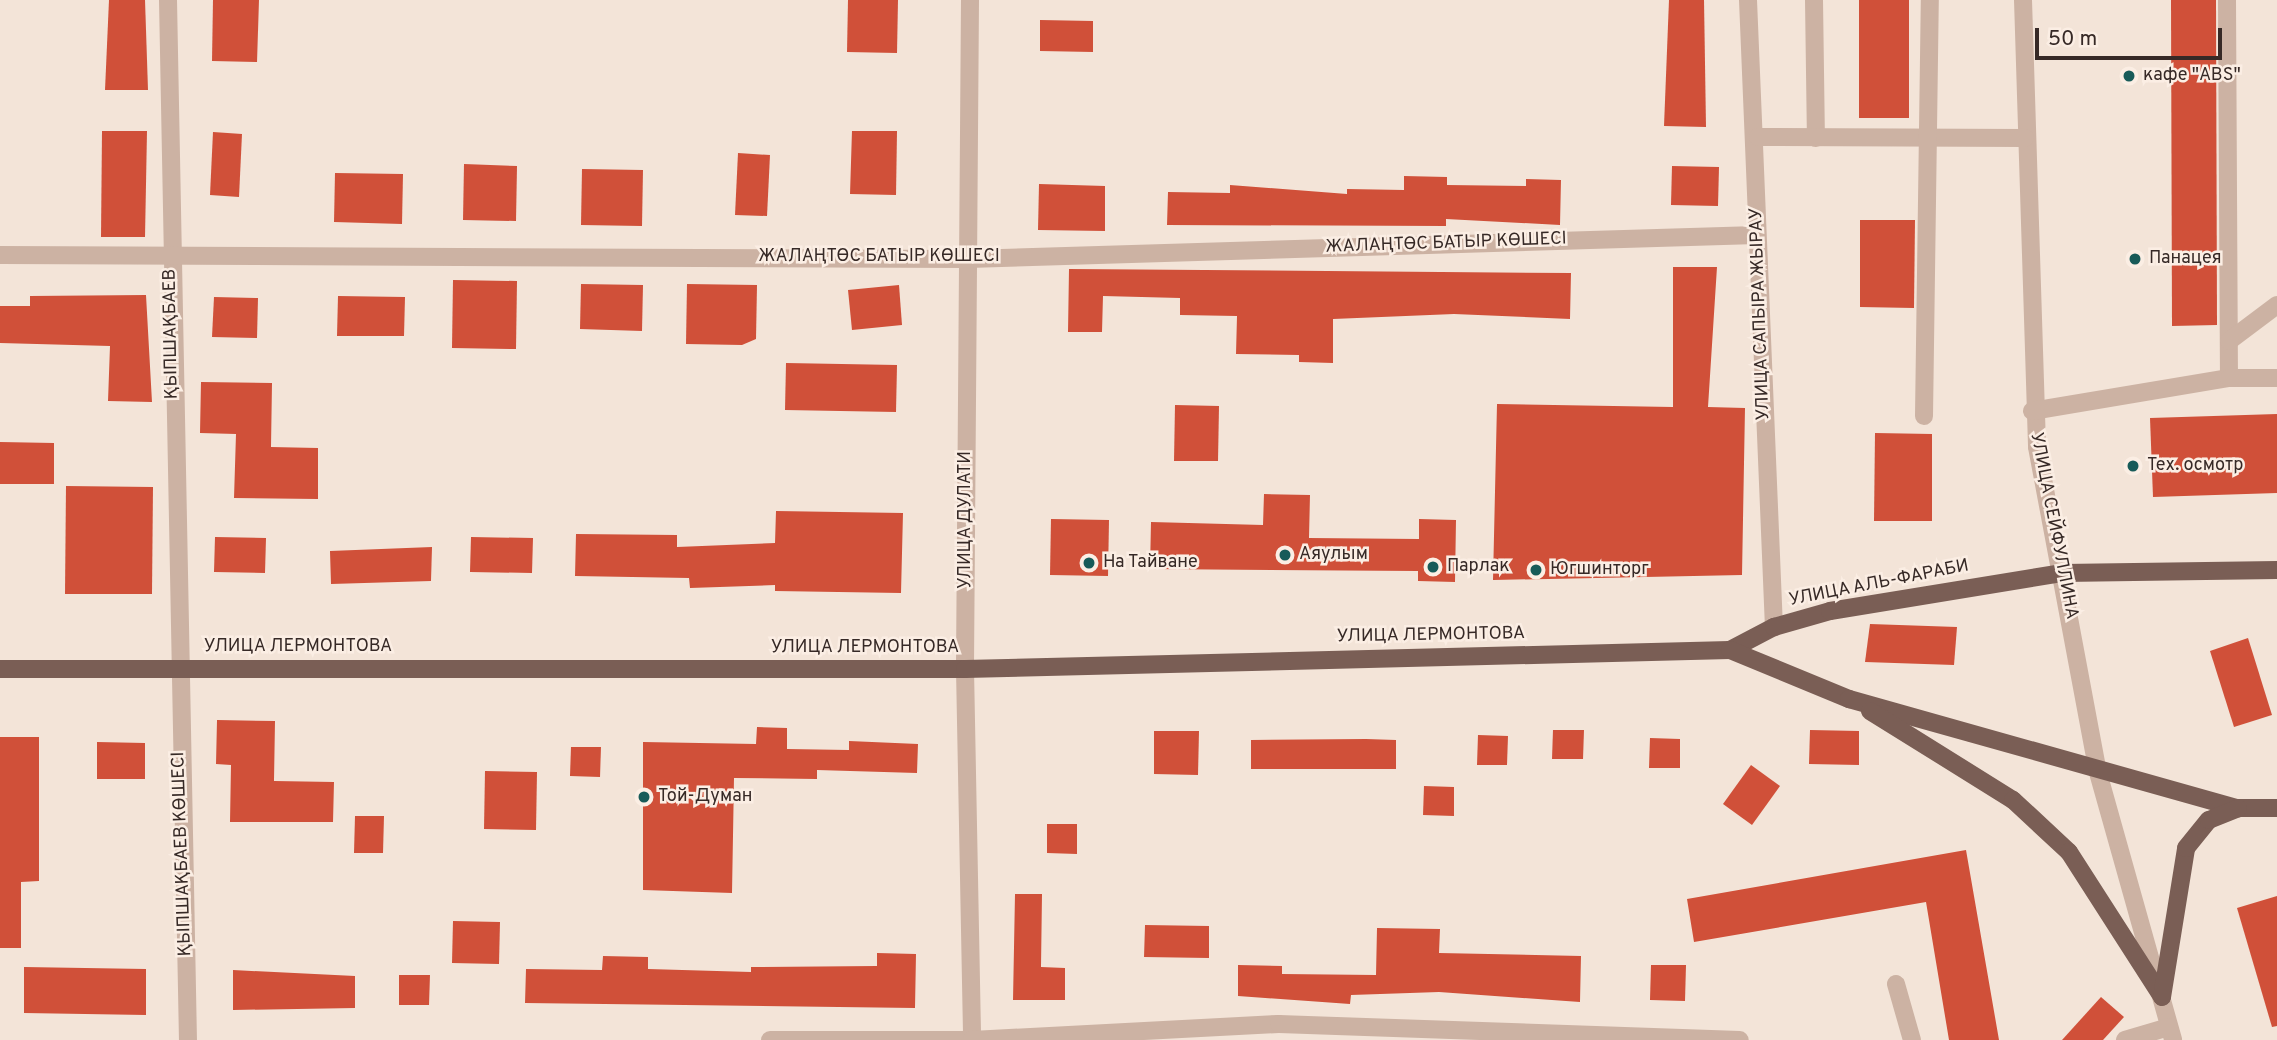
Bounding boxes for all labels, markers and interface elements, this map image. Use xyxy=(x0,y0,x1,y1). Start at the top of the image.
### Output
scale bar xyxy=(2039,14,2226,58)
text: 50 m xyxy=(2048,26,2097,53)
place label: кафе "ABS" xyxy=(2143,65,2241,87)
marker: кафе "ABS" xyxy=(2121,68,2137,84)
street label: УЛИЦА САПЫРА ЖЫРАУ xyxy=(1746,207,1776,421)
street label: ЖАЛАҢТӨС БАТЫР КӨШЕСІ xyxy=(1325,229,1567,259)
street label: ЖАЛАҢТӨС БАТЫР КӨШЕСІ xyxy=(758,246,1000,268)
place label: Панацея xyxy=(2149,248,2222,270)
marker: Панацея xyxy=(2127,251,2143,267)
street label: ҚЫПШАҚБАЕВ xyxy=(160,269,184,399)
street label: УЛИЦА СЕЙФУЛЛИНА xyxy=(2024,430,2082,622)
street label: УЛИЦА ДУЛАТИ xyxy=(955,451,977,589)
place label: Тех. осмотр xyxy=(2147,455,2244,477)
marker: Тех. осмотр xyxy=(2125,458,2141,474)
place label: Аяулым xyxy=(1299,544,1368,566)
marker: Аяулым xyxy=(1277,547,1293,563)
place label: На Тайване xyxy=(1103,552,1198,574)
marker: На Тайване xyxy=(1081,555,1097,571)
place label: Парлак xyxy=(1447,556,1510,578)
street label: УЛИЦА АЛЬ-ФАРАБИ xyxy=(1787,556,1971,612)
marker: Парлак xyxy=(1425,559,1441,575)
place label: Югшинторг xyxy=(1550,559,1649,581)
marker: Югшинторг xyxy=(1528,562,1544,578)
street label: УЛИЦА ЛЕРМОНТОВА xyxy=(1336,624,1526,648)
street label: УЛИЦА ЛЕРМОНТОВА xyxy=(203,636,393,658)
street label: УЛИЦА ЛЕРМОНТОВА xyxy=(770,637,960,659)
street label: ҚЫПШАҚБАЕВ КӨШЕСІ xyxy=(169,751,197,957)
place label: Той-Думан xyxy=(658,786,752,808)
marker: Той-Думан xyxy=(636,789,652,805)

